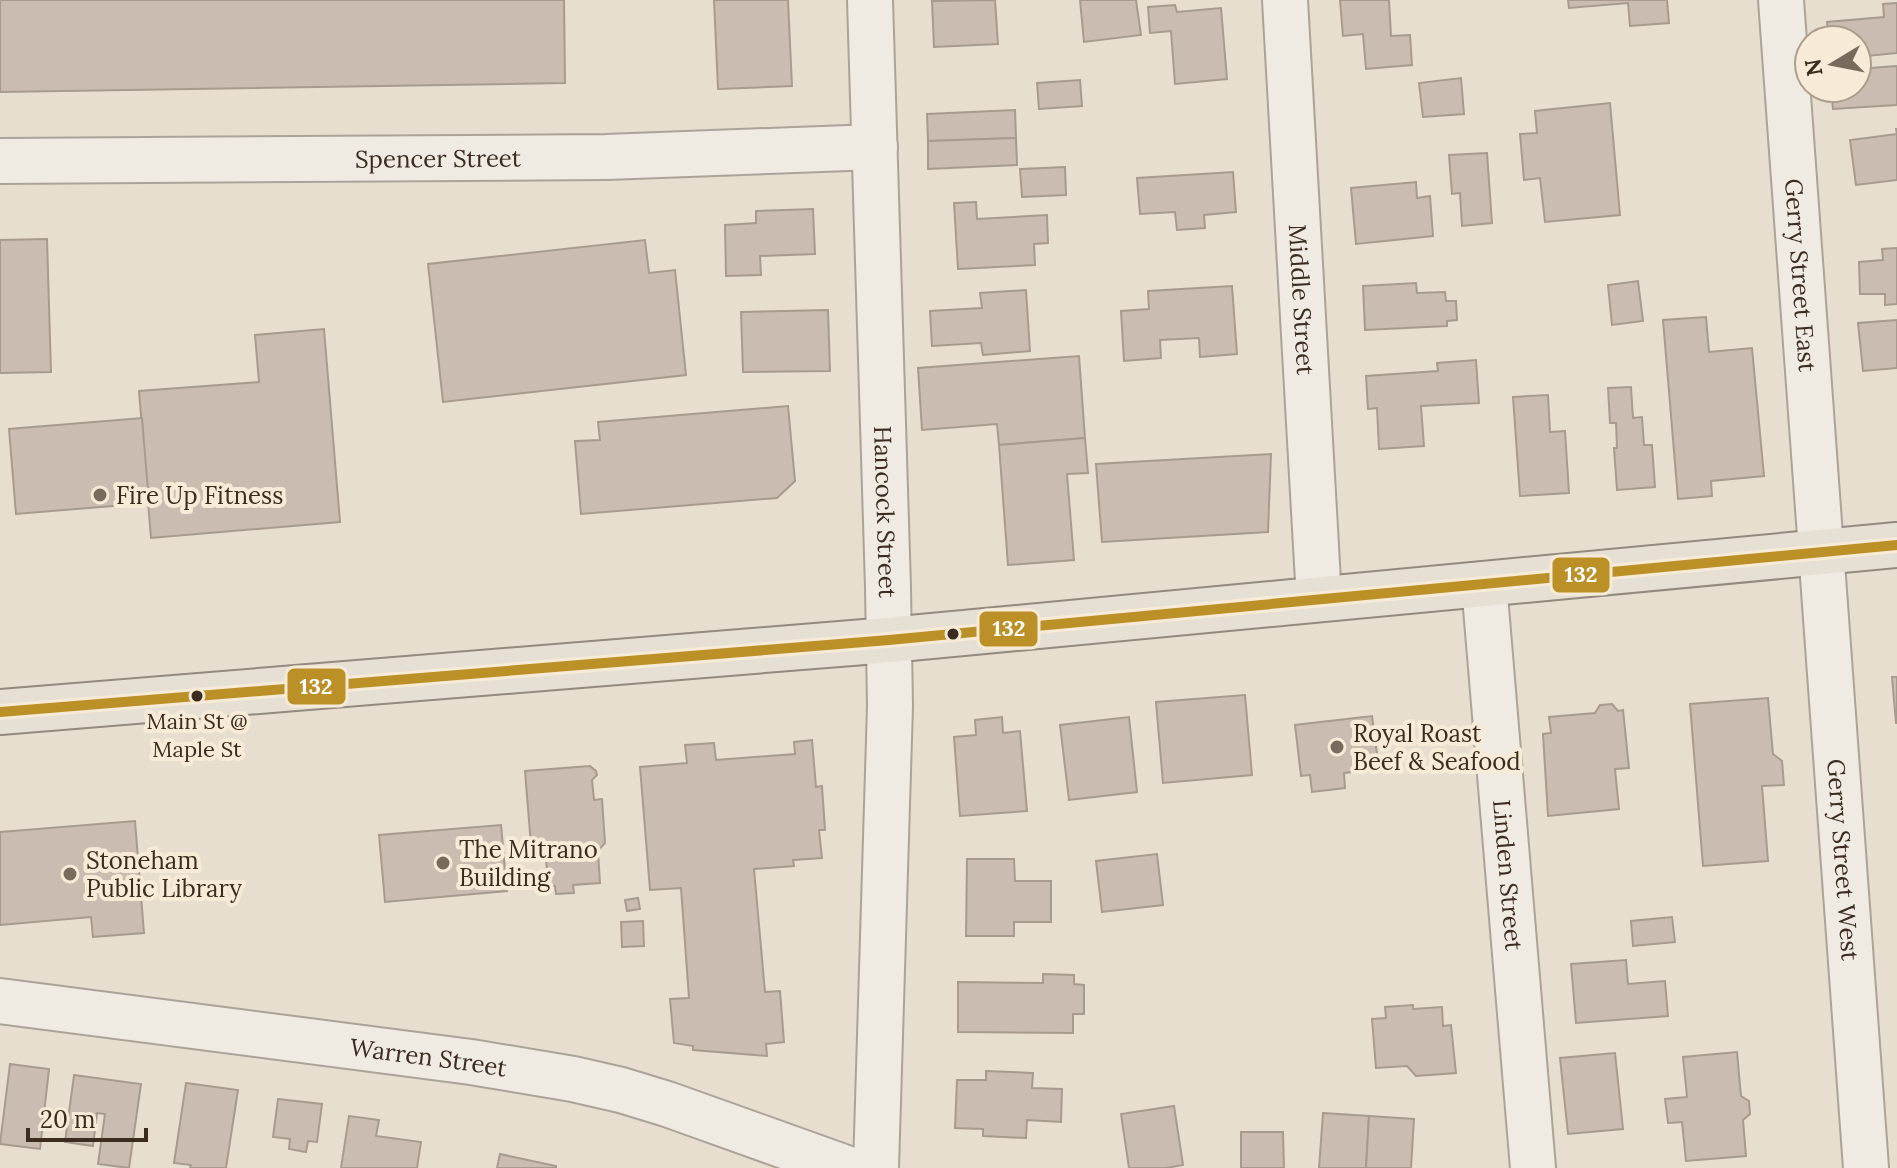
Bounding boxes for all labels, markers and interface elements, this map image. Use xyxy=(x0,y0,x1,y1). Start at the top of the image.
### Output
north arrow xyxy=(1793,24,1873,104)
text: N xyxy=(1798,57,1829,78)
street label: Spencer Street xyxy=(355,142,522,174)
street label: Gerry Street East xyxy=(1779,178,1824,374)
street label: Middle Street xyxy=(1282,223,1322,377)
street label: Hancock Street xyxy=(868,425,904,599)
place label: Fire Up Fitness xyxy=(116,480,283,511)
marker: Fire Up Fitness xyxy=(91,486,109,504)
line badge: 132 xyxy=(1551,556,1611,594)
text: 132 xyxy=(1565,560,1597,588)
line badge: 132 xyxy=(978,610,1039,648)
text: 132 xyxy=(993,614,1025,642)
unlabelled marker xyxy=(945,626,961,642)
line badge: 132 xyxy=(286,667,347,706)
text: 132 xyxy=(300,672,332,700)
marker: Main St @ Maple St xyxy=(189,688,205,704)
place label: Main St @ Maple St xyxy=(146,707,248,763)
place label: Royal Roast Beef & Seafood xyxy=(1353,718,1521,777)
marker: Royal Roast Beef & Seafood xyxy=(1328,738,1346,756)
street label: Gerry Street West xyxy=(1821,758,1866,962)
street label: Linden Street xyxy=(1487,798,1530,952)
place label: The Mitrano Building xyxy=(459,834,598,893)
place label: Stoneham Public Library xyxy=(86,845,242,904)
marker: The Mitrano Building xyxy=(434,854,452,872)
marker: Stoneham Public Library xyxy=(61,865,79,883)
street label: Warren Street xyxy=(348,1031,510,1083)
scale bar xyxy=(28,1092,146,1142)
text: 20 m xyxy=(40,1104,96,1135)

